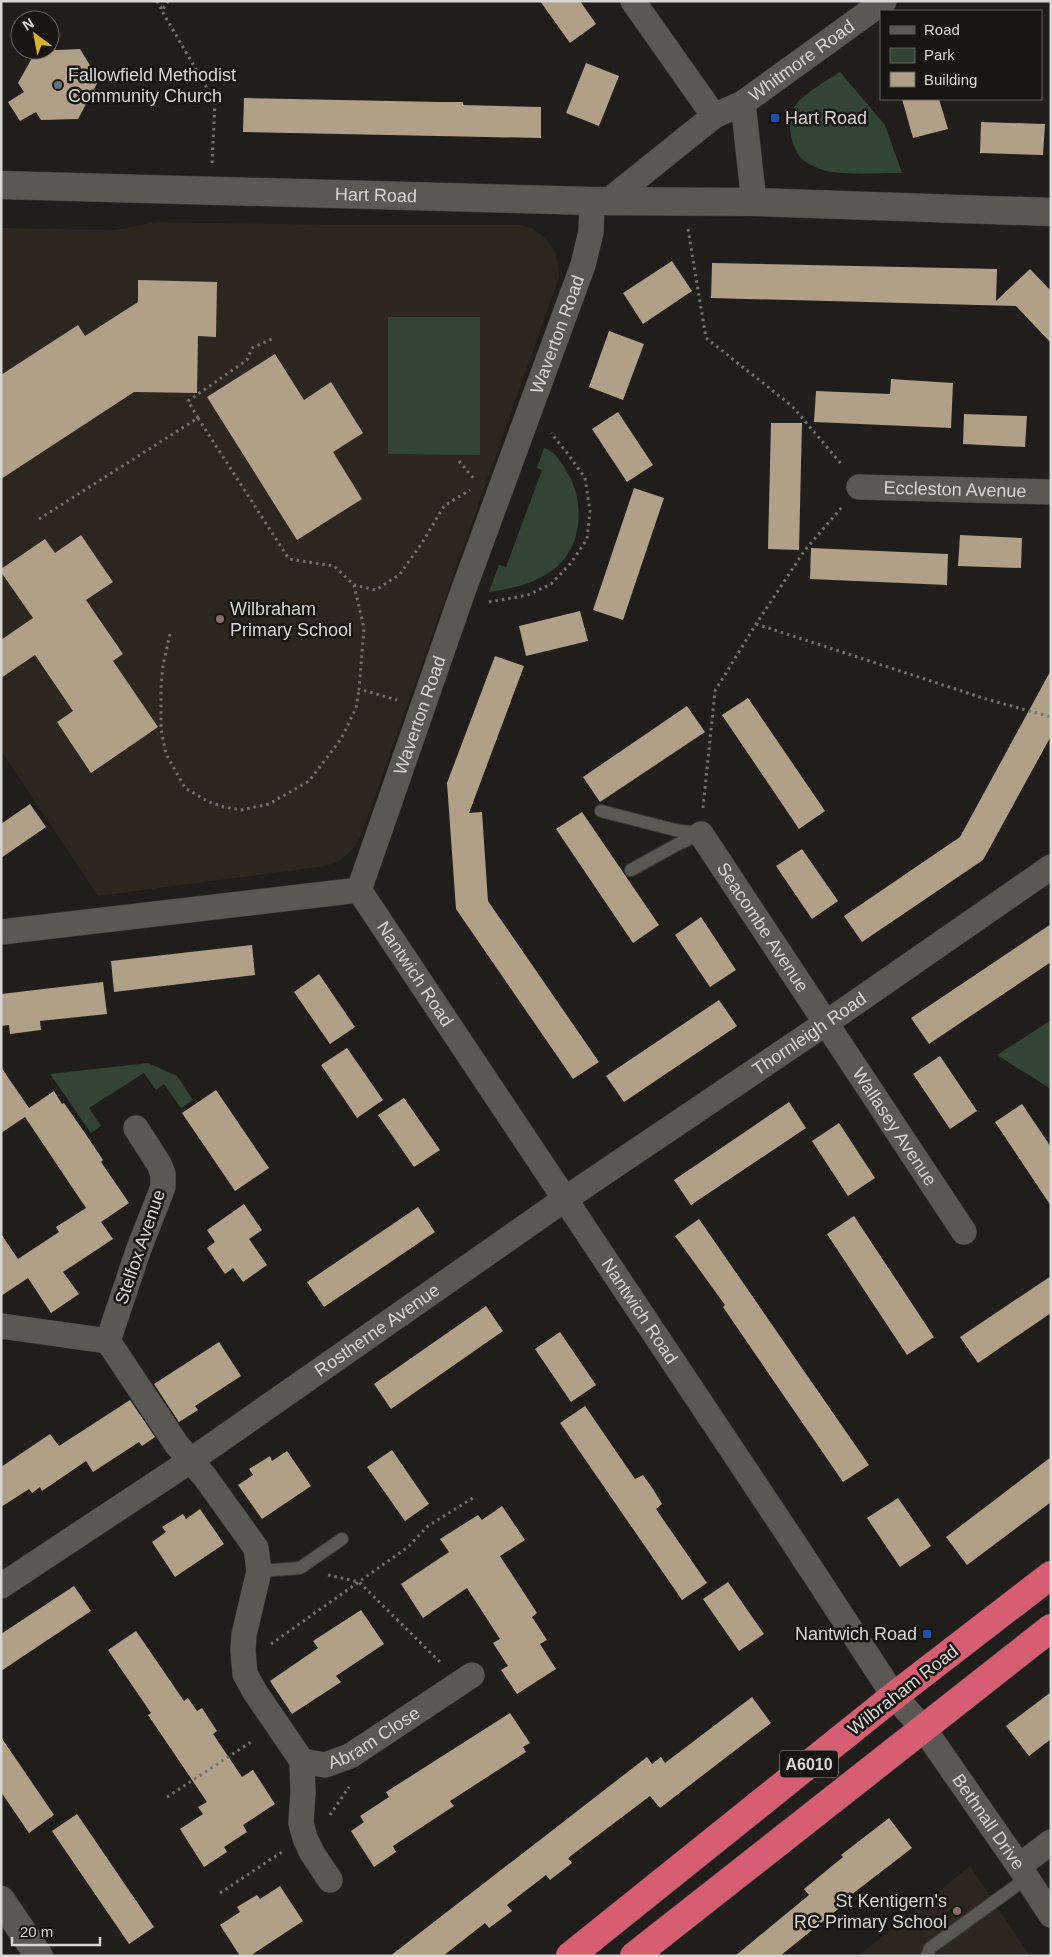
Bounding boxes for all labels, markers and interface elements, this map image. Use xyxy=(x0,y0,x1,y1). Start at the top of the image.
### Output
north arrow xyxy=(10,10,60,60)
legend xyxy=(880,10,1042,100)
text: N xyxy=(20,15,37,33)
street label: Whitmore Road xyxy=(745,16,858,105)
text: Road xyxy=(924,21,960,38)
text: Park xyxy=(924,46,955,63)
place label: Fallowfield Methodist Community Church xyxy=(68,65,236,106)
text: Building xyxy=(924,71,977,88)
marker: Fallowfield Methodist Community Church xyxy=(52,79,64,91)
place label: Hart Road xyxy=(785,108,867,128)
marker: Hart Road xyxy=(769,112,781,124)
street label: Hart Road xyxy=(335,184,417,206)
street label: Waverton Road xyxy=(527,273,588,396)
street label: Eccleston Avenue xyxy=(883,478,1027,501)
place label: Wilbraham Primary School xyxy=(230,599,352,640)
marker: Wilbraham Primary School xyxy=(214,613,226,625)
street label: Waverton Road xyxy=(390,653,450,777)
street label: Seacombe Avenue xyxy=(713,859,813,996)
street label: Nantwich Road xyxy=(373,918,457,1030)
street label: Thornleigh Road xyxy=(749,988,870,1080)
street label: Wallasey Avenue xyxy=(848,1064,941,1190)
street label: Stelfox Avenue xyxy=(111,1187,169,1307)
street label: Nantwich Road xyxy=(597,1255,682,1367)
street label: Rostherne Avenue xyxy=(311,1280,444,1381)
place label: Nantwich Road xyxy=(795,1624,917,1644)
marker: Nantwich Road xyxy=(921,1628,933,1640)
street label: Wilbraham Road xyxy=(844,1641,962,1739)
street label: Abram Close xyxy=(325,1703,423,1773)
road number: A6010 xyxy=(780,1750,838,1778)
street label: Bethnall Drive xyxy=(948,1770,1029,1874)
place label: St Kentigern's RC Primary School xyxy=(794,1891,947,1932)
marker: St Kentigern's RC Primary School xyxy=(951,1905,963,1917)
scale bar xyxy=(12,1914,100,1946)
text: 20 m xyxy=(20,1923,53,1940)

